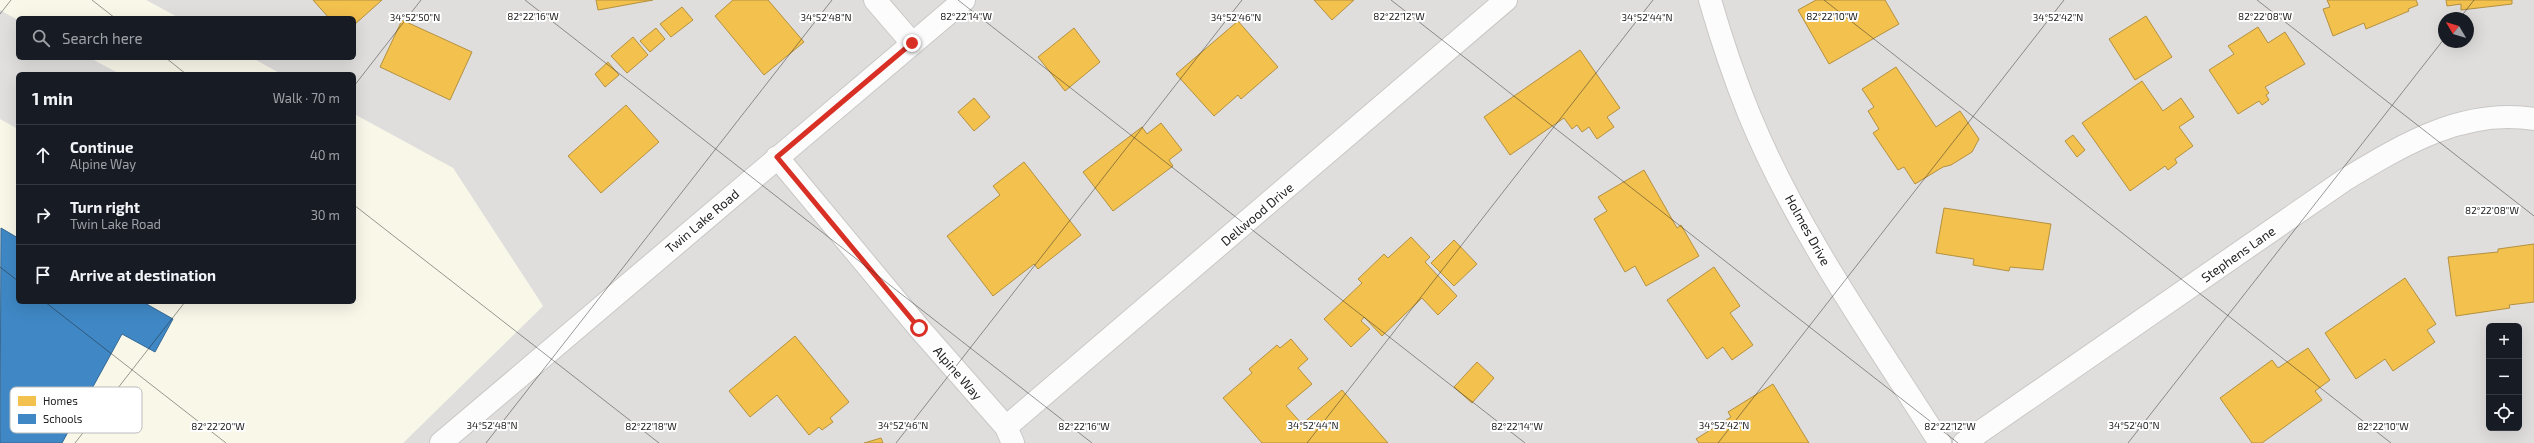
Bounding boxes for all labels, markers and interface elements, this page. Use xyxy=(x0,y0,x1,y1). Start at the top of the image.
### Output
text: 82°22'16"W xyxy=(507,10,559,22)
text: 82°22'14"W xyxy=(940,10,992,22)
text: 82°22'12"W xyxy=(1373,10,1425,22)
text: 82°22'10"W xyxy=(1806,10,1858,22)
text: 82°22'08"W xyxy=(2238,10,2292,22)
text: 34°52'50"N xyxy=(390,11,440,23)
text: 34°52'48"N xyxy=(800,11,852,23)
text: 34°52'46"N xyxy=(1211,11,1261,23)
text: 34°52'44"N xyxy=(1621,11,1673,23)
text: 34°52'42"N xyxy=(2033,11,2083,23)
north arrow xyxy=(2438,12,2474,48)
search box xyxy=(16,16,356,60)
icon: search xyxy=(30,27,52,49)
text: Search here xyxy=(62,29,143,47)
route end xyxy=(903,34,921,52)
text: 1 min xyxy=(32,88,73,108)
text: Walk · 70 m xyxy=(273,90,340,106)
text: Continue xyxy=(70,138,133,156)
icon: ahead xyxy=(32,144,54,166)
text: 40 m xyxy=(310,147,340,163)
text: Alpine Way xyxy=(70,156,136,172)
street label: Dellwood Drive xyxy=(1217,179,1297,249)
street label: Twin Lake Road xyxy=(662,186,742,256)
street label: Holmes Drive xyxy=(1782,192,1834,268)
text: Turn right xyxy=(70,198,140,216)
icon: right xyxy=(32,204,54,226)
text: 82°22'08"W xyxy=(2465,204,2519,216)
text: 30 m xyxy=(311,207,340,223)
text: Twin Lake Road xyxy=(70,216,161,232)
street label: Stephens Lane xyxy=(2198,223,2278,285)
icon: arrive xyxy=(32,264,54,286)
text: Arrive at destination xyxy=(70,266,216,284)
route start xyxy=(910,319,928,337)
map controls xyxy=(2486,323,2522,431)
button: + xyxy=(2486,323,2522,359)
street label: Alpine Way xyxy=(930,343,986,403)
button: − xyxy=(2486,359,2522,395)
legend xyxy=(10,387,142,433)
text: Homes xyxy=(43,394,78,407)
button: locate xyxy=(2486,395,2522,431)
text: Schools xyxy=(43,412,83,425)
text: 34°52'48"N xyxy=(466,419,518,431)
text: 34°52'46"N xyxy=(878,419,928,431)
text: 34°52'44"N xyxy=(1287,419,1339,431)
text: 34°52'42"N xyxy=(1699,419,1749,431)
text: 34°52'40"N xyxy=(2109,419,2159,431)
text: 82°22'20"W xyxy=(191,420,245,432)
text: 82°22'18"W xyxy=(625,420,677,432)
text: 82°22'16"W xyxy=(1058,420,1110,432)
text: 82°22'14"W xyxy=(1491,420,1543,432)
text: 82°22'12"W xyxy=(1924,420,1976,432)
text: 82°22'10"W xyxy=(2357,420,2409,432)

